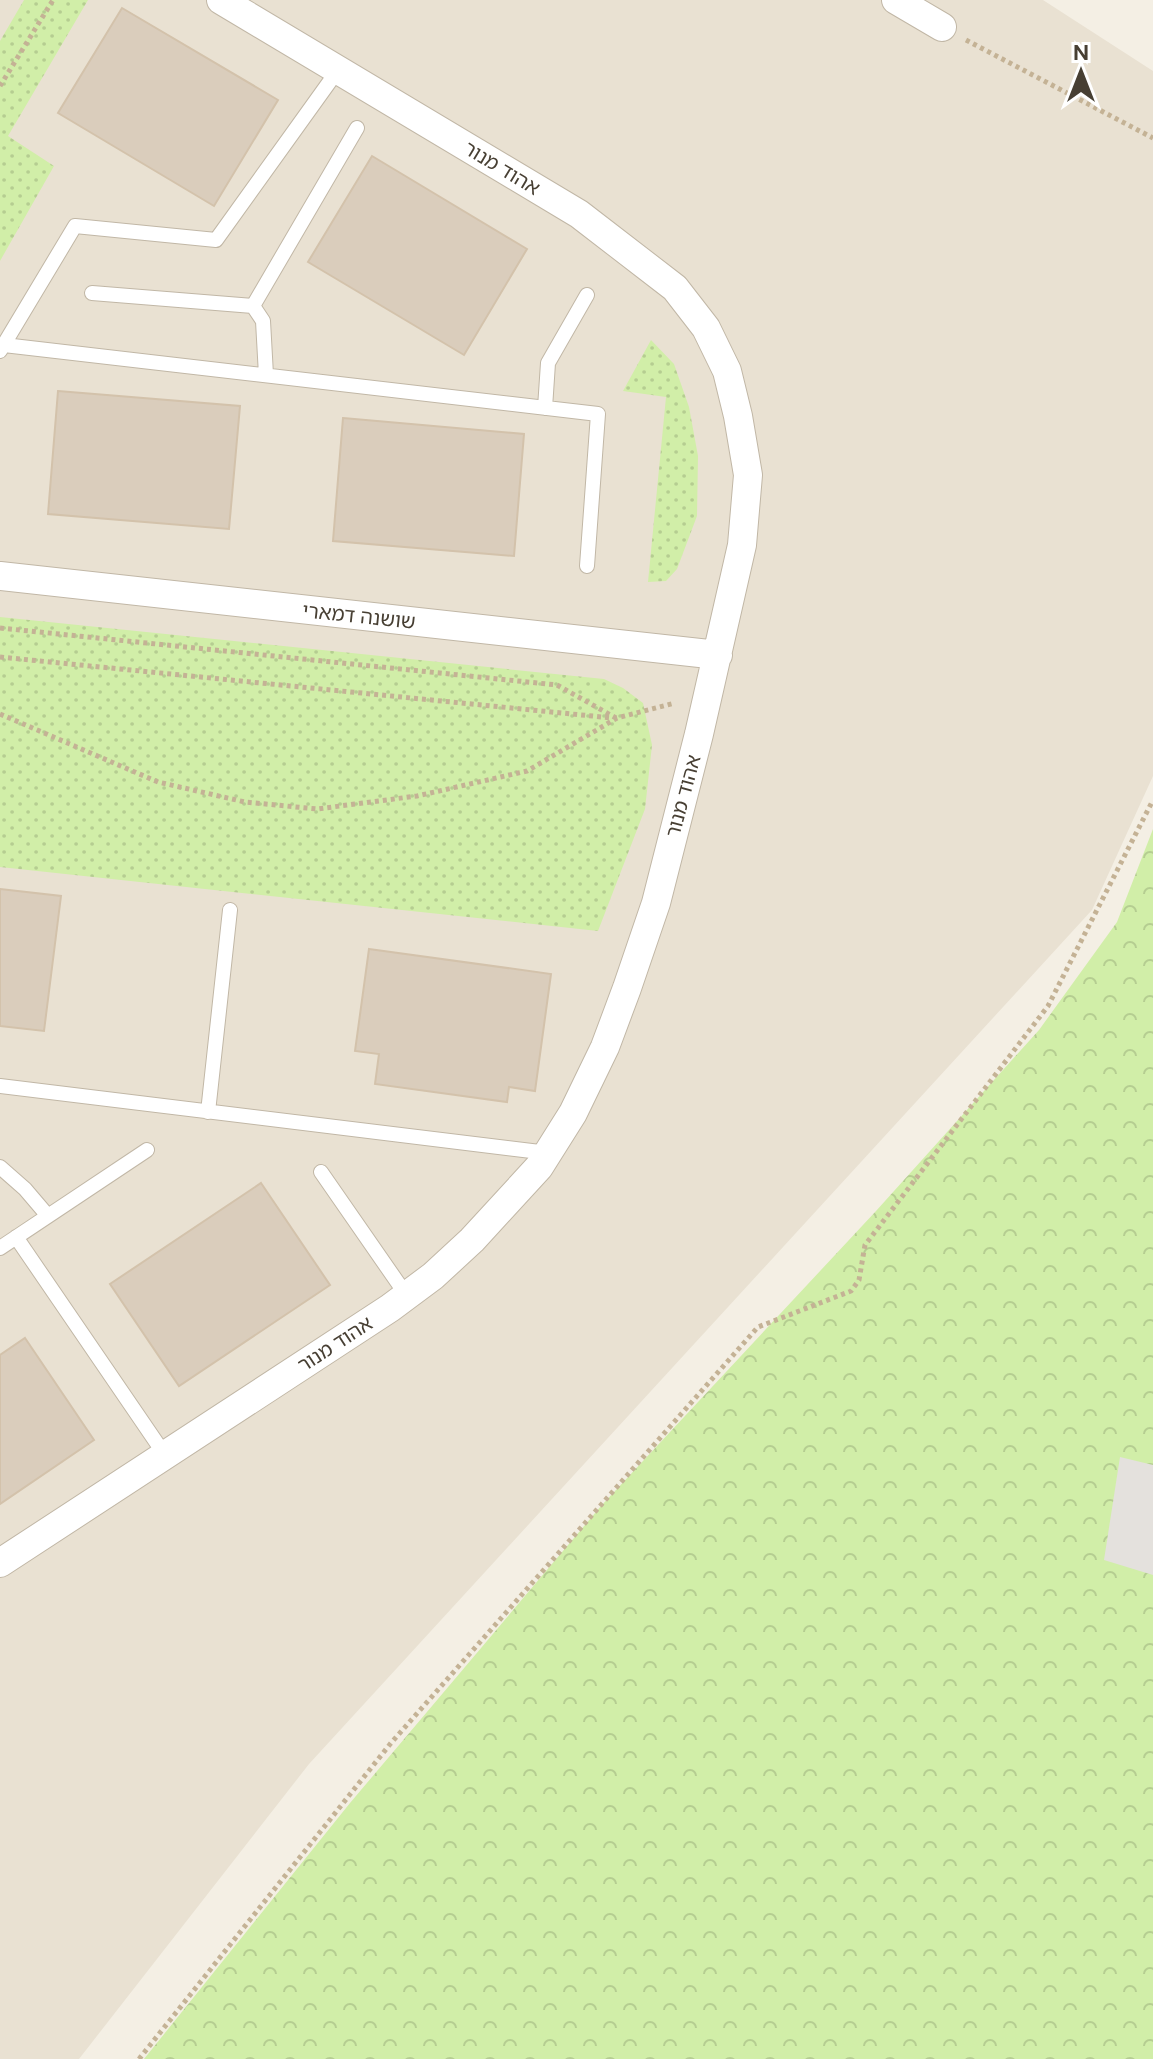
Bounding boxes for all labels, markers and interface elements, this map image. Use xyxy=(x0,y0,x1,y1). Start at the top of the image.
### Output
north arrow xyxy=(1041,32,1121,112)
text: N xyxy=(1073,38,1089,67)
street label: אהוד מנור xyxy=(459,135,545,201)
street label: שושנה דמארי xyxy=(301,597,417,635)
street label: אהוד מנור xyxy=(660,752,706,840)
street label: אהוד מנור xyxy=(293,1310,377,1378)

